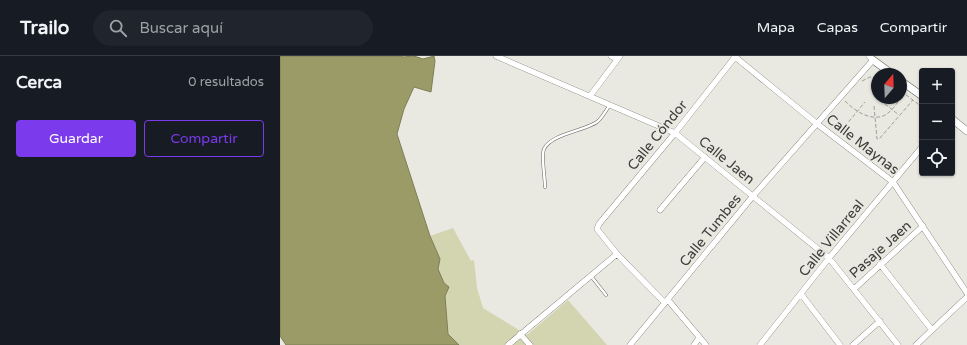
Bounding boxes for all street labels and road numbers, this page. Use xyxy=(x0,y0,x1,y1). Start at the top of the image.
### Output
street label: Calle Cóndor xyxy=(624,96,691,174)
street label: Calle Maynas xyxy=(823,111,903,178)
street label: Calle Jaen xyxy=(695,133,758,188)
street label: Calle Tumbes xyxy=(676,190,745,270)
street label: Calle Villarreal xyxy=(795,197,868,280)
street label: Pasaje Jaen xyxy=(846,217,915,282)

